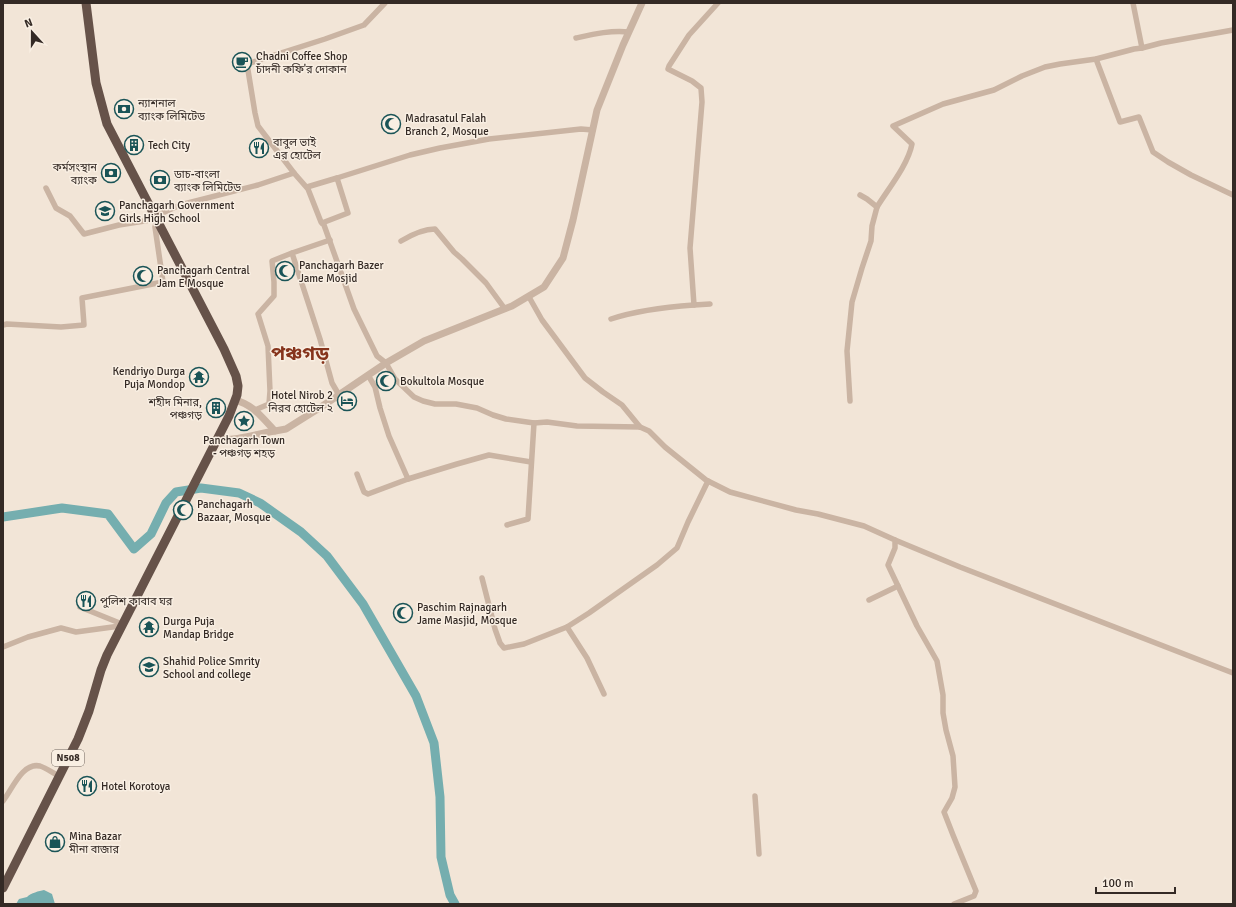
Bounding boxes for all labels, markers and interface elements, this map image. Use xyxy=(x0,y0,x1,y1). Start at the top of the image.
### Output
north arrow xyxy=(12,12,52,52)
text: N xyxy=(23,16,34,31)
place label: Chadni Coffee Shop চাঁদনী কফি'র দোকান xyxy=(255,50,348,76)
cafe icon: Chadni Coffee Shop চাঁদনী কফি'র দোকান xyxy=(231,51,253,73)
place label: ন্যাশনাল ব্যাংক লিমিটেড xyxy=(137,97,205,123)
bank icon: ন্যাশনাল ব্যাংক লিমিটেড xyxy=(113,98,135,120)
place label: Madrasatul Falah Branch 2, Mosque xyxy=(405,112,489,138)
mosque icon: Madrasatul Falah Branch 2, Mosque xyxy=(380,113,402,135)
building icon: Tech City xyxy=(123,134,145,156)
place label: বাবুল ভাই এর হোটেল xyxy=(272,136,322,162)
restaurant icon: বাবুল ভাই এর হোটেল xyxy=(248,137,270,159)
place label: Tech City xyxy=(148,139,191,152)
place label: কর্মসংস্থান ব্যাংক xyxy=(52,160,97,187)
bank icon: কর্মসংস্থান ব্যাংক xyxy=(100,162,122,184)
place label: ডাচ-বাংলা ব্যাংক লিমিটেড xyxy=(173,168,241,194)
bank icon: ডাচ-বাংলা ব্যাংক লিমিটেড xyxy=(149,169,171,191)
place label: Panchagarh Government Girls High School xyxy=(119,199,235,225)
school or university icon: Panchagarh Government Girls High School xyxy=(94,200,116,222)
place label: Panchagarh Bazer Jame Mosjid xyxy=(299,259,384,285)
mosque icon: Panchagarh Bazer Jame Mosjid xyxy=(274,260,296,282)
place label: Panchagarh Central Jam E Mosque xyxy=(157,264,250,290)
mosque icon: Panchagarh Central Jam E Mosque xyxy=(132,265,154,287)
district label: পঞ্চগড় xyxy=(271,342,329,366)
place label: Kendriyo Durga Puja Mondop xyxy=(113,365,185,391)
temple icon: Kendriyo Durga Puja Mondop xyxy=(188,366,210,388)
mosque icon: Bokultola Mosque xyxy=(375,370,397,392)
place label: Bokultola Mosque xyxy=(400,375,484,388)
place label: Hotel Nirob 2 নিরব হোটেল ২ xyxy=(267,389,333,415)
hotel icon: Hotel Nirob 2 নিরব হোটেল ২ xyxy=(336,390,358,412)
place label: শহীদ মিনার, পঞ্চগড় xyxy=(147,396,202,422)
building icon: শহীদ মিনার, পঞ্চগড় xyxy=(205,397,227,419)
place icon: Panchagarh Town - পঞ্চগড় শহড় xyxy=(233,410,255,432)
place label: Panchagarh Town - পঞ্চগড় শহড় xyxy=(203,434,285,460)
place label: Panchagarh Bazaar, Mosque xyxy=(197,498,271,524)
mosque icon: Panchagarh Bazaar, Mosque xyxy=(172,499,194,521)
restaurant icon: পুলিশ কাবাব ঘর xyxy=(75,590,97,612)
place label: পুলিশ কাবাব ঘর xyxy=(100,595,173,608)
place label: Paschim Rajnagarh Jame Masjid, Mosque xyxy=(417,601,517,627)
mosque icon: Paschim Rajnagarh Jame Masjid, Mosque xyxy=(392,602,414,624)
place label: Durga Puja Mandap Bridge xyxy=(163,615,234,641)
temple icon: Durga Puja Mandap Bridge xyxy=(138,616,160,638)
place label: Shahid Police Smrity School and college xyxy=(163,655,261,681)
school or university icon: Shahid Police Smrity School and college xyxy=(138,656,160,678)
road number: N508 xyxy=(52,750,84,766)
restaurant icon: Hotel Korotoya xyxy=(76,775,98,797)
place label: Hotel Korotoya xyxy=(101,780,171,793)
place label: Mina Bazar মীনা বাজার xyxy=(68,830,122,856)
shop icon: Mina Bazar মীনা বাজার xyxy=(44,831,66,853)
scale bar xyxy=(1096,869,1175,895)
text: 100 m xyxy=(1102,876,1134,891)

